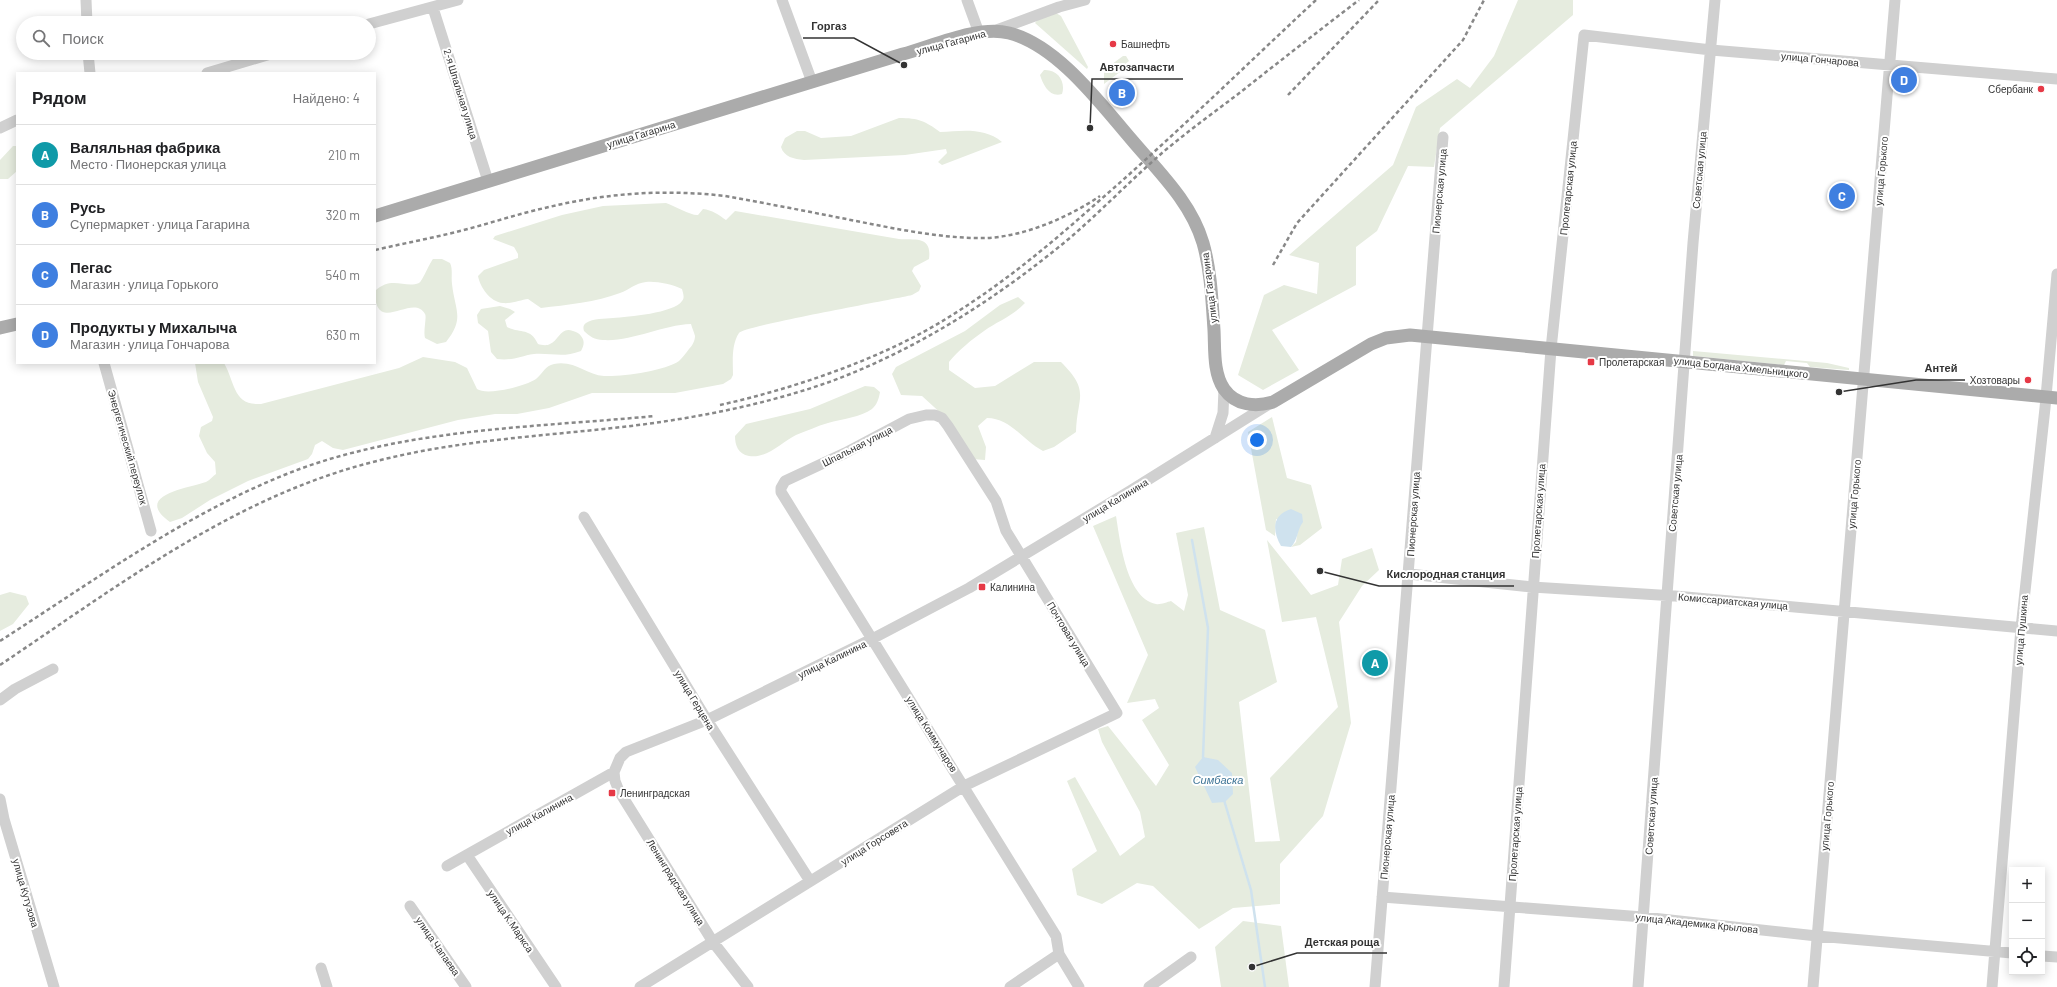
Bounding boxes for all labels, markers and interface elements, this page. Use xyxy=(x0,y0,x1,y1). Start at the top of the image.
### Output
callout: Горгаз xyxy=(803,15,854,38)
search box xyxy=(16,16,376,60)
text: Горгаз xyxy=(811,19,847,32)
icon: search xyxy=(30,27,52,49)
street label: улица Гагарина xyxy=(915,27,987,57)
text: Поиск xyxy=(62,29,104,47)
place label: Башнефть xyxy=(1121,38,1170,50)
marker: Башнефть xyxy=(1108,39,1118,49)
street label: 2-я Шпальная улица xyxy=(442,47,481,141)
street label: улица Гончарова xyxy=(1781,50,1860,68)
callout: Автозапчасти xyxy=(1092,56,1183,79)
text: Автозапчасти xyxy=(1099,60,1175,73)
pin: D xyxy=(1891,65,1917,95)
pin: B xyxy=(1109,78,1135,108)
place label: Сбербанк xyxy=(1988,83,2034,95)
marker: Сбербанк xyxy=(2036,84,2046,94)
text: Рядом xyxy=(32,87,87,107)
text: Найдено: 4 xyxy=(293,90,360,106)
street label: улица Гагарина xyxy=(605,118,677,150)
street label: Советская улица xyxy=(1690,130,1708,209)
street label: улица Горького xyxy=(1872,135,1890,206)
text: Валяльная фабрика xyxy=(70,138,220,156)
street label: Пролетарская улица xyxy=(1557,140,1579,236)
text: A xyxy=(41,147,49,163)
text: 210 m xyxy=(328,147,360,163)
street label: Пионерская улица xyxy=(1429,148,1449,234)
text: Место · Пионерская улица xyxy=(70,156,226,172)
pin: C xyxy=(1829,181,1855,211)
text: Русь xyxy=(70,198,106,216)
text: B xyxy=(41,207,49,223)
text: 320 m xyxy=(326,207,360,223)
text: Супермаркет · улица Гагарина xyxy=(70,216,250,232)
street label: улица Гагарина xyxy=(1199,252,1219,324)
text: Пегас xyxy=(70,258,112,276)
text: C xyxy=(41,267,49,283)
text: 540 m xyxy=(325,267,360,283)
text: Магазин · улица Горького xyxy=(70,276,219,292)
text: Продукты у Михалыча xyxy=(70,318,237,336)
text: D xyxy=(41,327,49,343)
text: 630 m xyxy=(326,327,360,343)
text: Магазин · улица Гончарова xyxy=(70,336,229,352)
street label: улица Богдана Хмельницкого xyxy=(1673,354,1809,380)
place label: Пролетарская xyxy=(1599,356,1664,368)
marker: Пролетарская xyxy=(1586,357,1596,367)
callout: Антей xyxy=(1916,357,1965,380)
text: Антей xyxy=(1925,361,1957,374)
place label: Хозтовары xyxy=(1970,374,2020,386)
marker: Хозтовары xyxy=(2023,375,2033,385)
street label: Энергетический переулок xyxy=(106,388,150,506)
street label: Шпальная улица xyxy=(820,423,894,469)
your location xyxy=(1247,430,1267,450)
street label: Советская улица xyxy=(1666,453,1684,532)
street label: улица Горького xyxy=(1845,458,1863,529)
street label: Пролетарская улица xyxy=(1529,463,1547,559)
street label: Пионерская улица xyxy=(1404,471,1422,557)
street label: улица Калинина xyxy=(1080,475,1150,524)
callout: Кислородная станция xyxy=(1379,563,1514,586)
text: Кислородная станция xyxy=(1386,567,1506,580)
place label: Калинина xyxy=(990,581,1035,593)
marker: Калинина xyxy=(977,582,987,592)
street label: Комиссариатская улица xyxy=(1677,590,1789,612)
street label: улица Пушкина xyxy=(2012,594,2030,666)
street label: Почтовая улица xyxy=(1045,599,1093,669)
street label: улица Калинина xyxy=(796,637,868,681)
pin: A xyxy=(1362,648,1388,678)
street label: улица Герцена xyxy=(672,668,718,732)
street label: улица Коммунаров xyxy=(904,694,960,774)
water label: Симбаска xyxy=(1193,773,1243,786)
street label: Советская улица xyxy=(1642,776,1660,855)
street label: улица Горького xyxy=(1818,780,1836,851)
street label: Пролетарская улица xyxy=(1506,786,1524,882)
place label: Ленинградская xyxy=(620,787,690,799)
marker: Ленинградская xyxy=(607,788,617,798)
street label: улица Калинина xyxy=(504,790,575,837)
street label: Пионерская улица xyxy=(1377,794,1397,880)
street label: улица Горсовета xyxy=(838,816,910,867)
street label: Ленинградская улица xyxy=(645,837,708,928)
street label: улица Кутузова xyxy=(10,857,42,929)
map controls xyxy=(2009,867,2045,975)
button: + xyxy=(2009,867,2045,903)
street label: улица К.Маркса xyxy=(486,888,537,955)
button: − xyxy=(2009,903,2045,939)
street label: улица Академика Крылова xyxy=(1635,911,1759,935)
street label: улица Чапаева xyxy=(413,914,463,978)
callout: Детская роща xyxy=(1297,930,1387,953)
text: Детская роща xyxy=(1305,935,1380,948)
button: locate xyxy=(2009,939,2045,975)

